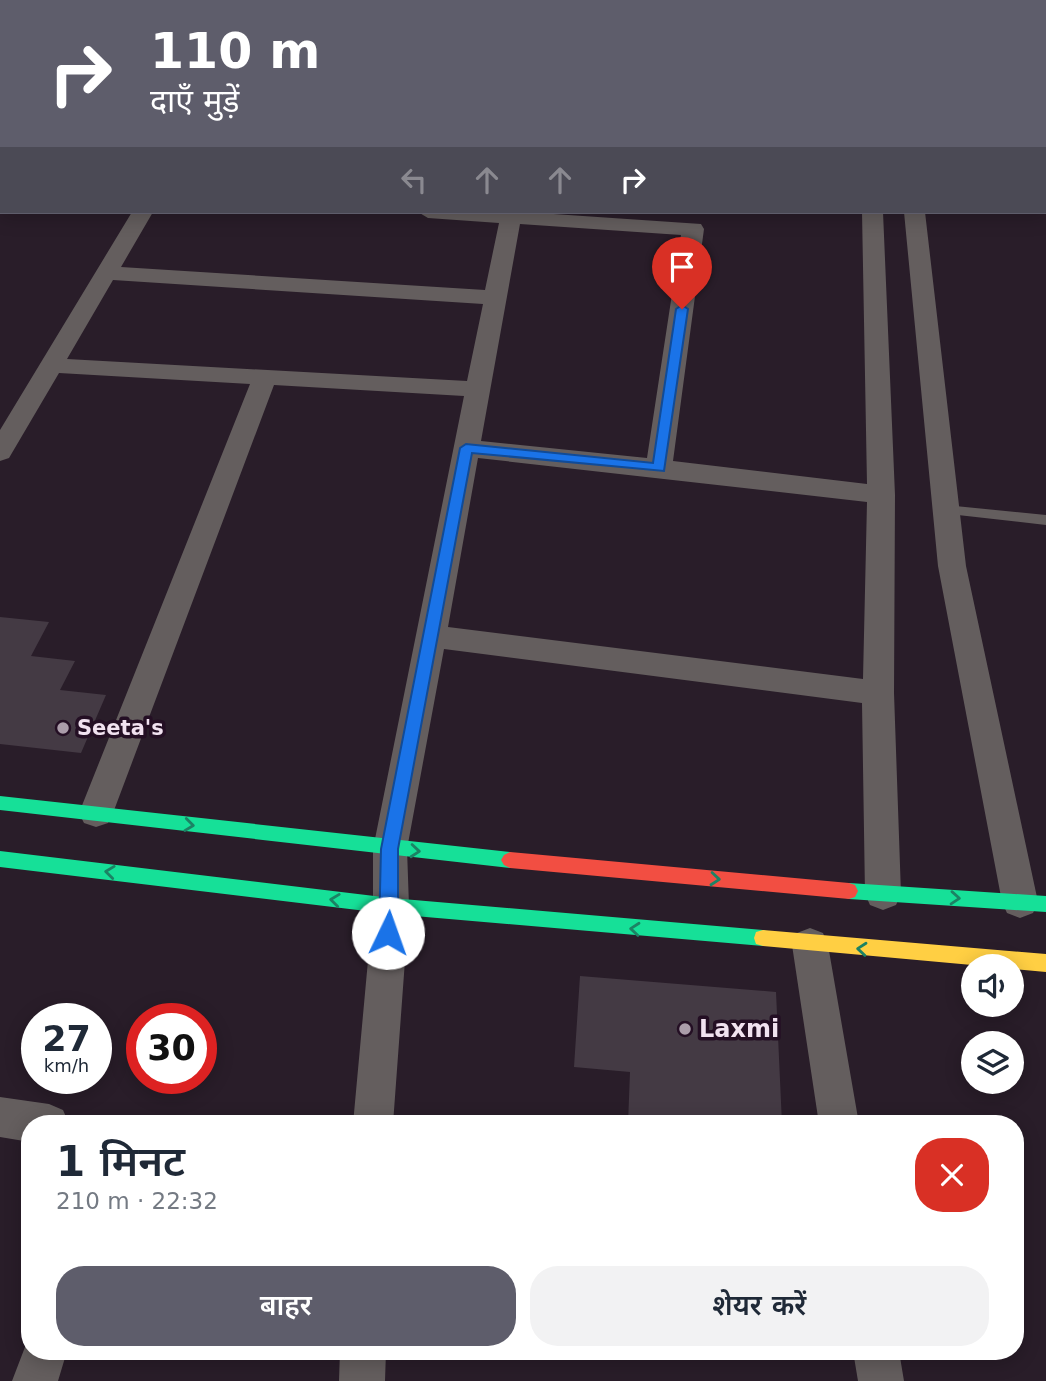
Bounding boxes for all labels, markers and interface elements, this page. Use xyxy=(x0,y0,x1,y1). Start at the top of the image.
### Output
text: 110 m xyxy=(150,23,320,80)
icon: right xyxy=(35,28,126,119)
text: दाएँ मुड़ें xyxy=(150,82,239,120)
icon: left xyxy=(395,161,433,199)
icon: ahead xyxy=(468,161,506,199)
icon: ahead xyxy=(541,161,579,199)
icon: right xyxy=(614,161,652,199)
pin xyxy=(652,237,712,309)
icon: arrive xyxy=(663,248,701,286)
place label: Seeta's xyxy=(77,716,164,740)
marker: Seeta's xyxy=(55,720,71,736)
one-way arrow xyxy=(184,817,195,832)
one-way arrow xyxy=(410,843,421,858)
one-way arrow xyxy=(104,864,115,879)
one-way arrow xyxy=(710,871,721,886)
one-way arrow xyxy=(949,890,960,905)
one-way arrow xyxy=(329,892,341,907)
position arrow xyxy=(351,896,425,970)
one-way arrow xyxy=(629,922,640,937)
one-way arrow xyxy=(856,942,867,957)
map controls xyxy=(961,954,1024,1094)
button: sound xyxy=(961,954,1024,1017)
speed limit sign: 30 xyxy=(126,1003,217,1094)
place label: Laxmi xyxy=(699,1015,779,1043)
text: 27 xyxy=(42,1019,91,1059)
marker: Laxmi xyxy=(677,1021,693,1037)
button: layers xyxy=(961,1031,1024,1094)
text: km/h xyxy=(44,1055,89,1076)
text: 1 मिनट xyxy=(56,1137,185,1186)
button: close xyxy=(915,1138,989,1212)
text: 210 m · 22:32 xyxy=(56,1188,218,1214)
button: बाहर xyxy=(56,1266,516,1346)
button: शेयर करें xyxy=(530,1266,989,1346)

